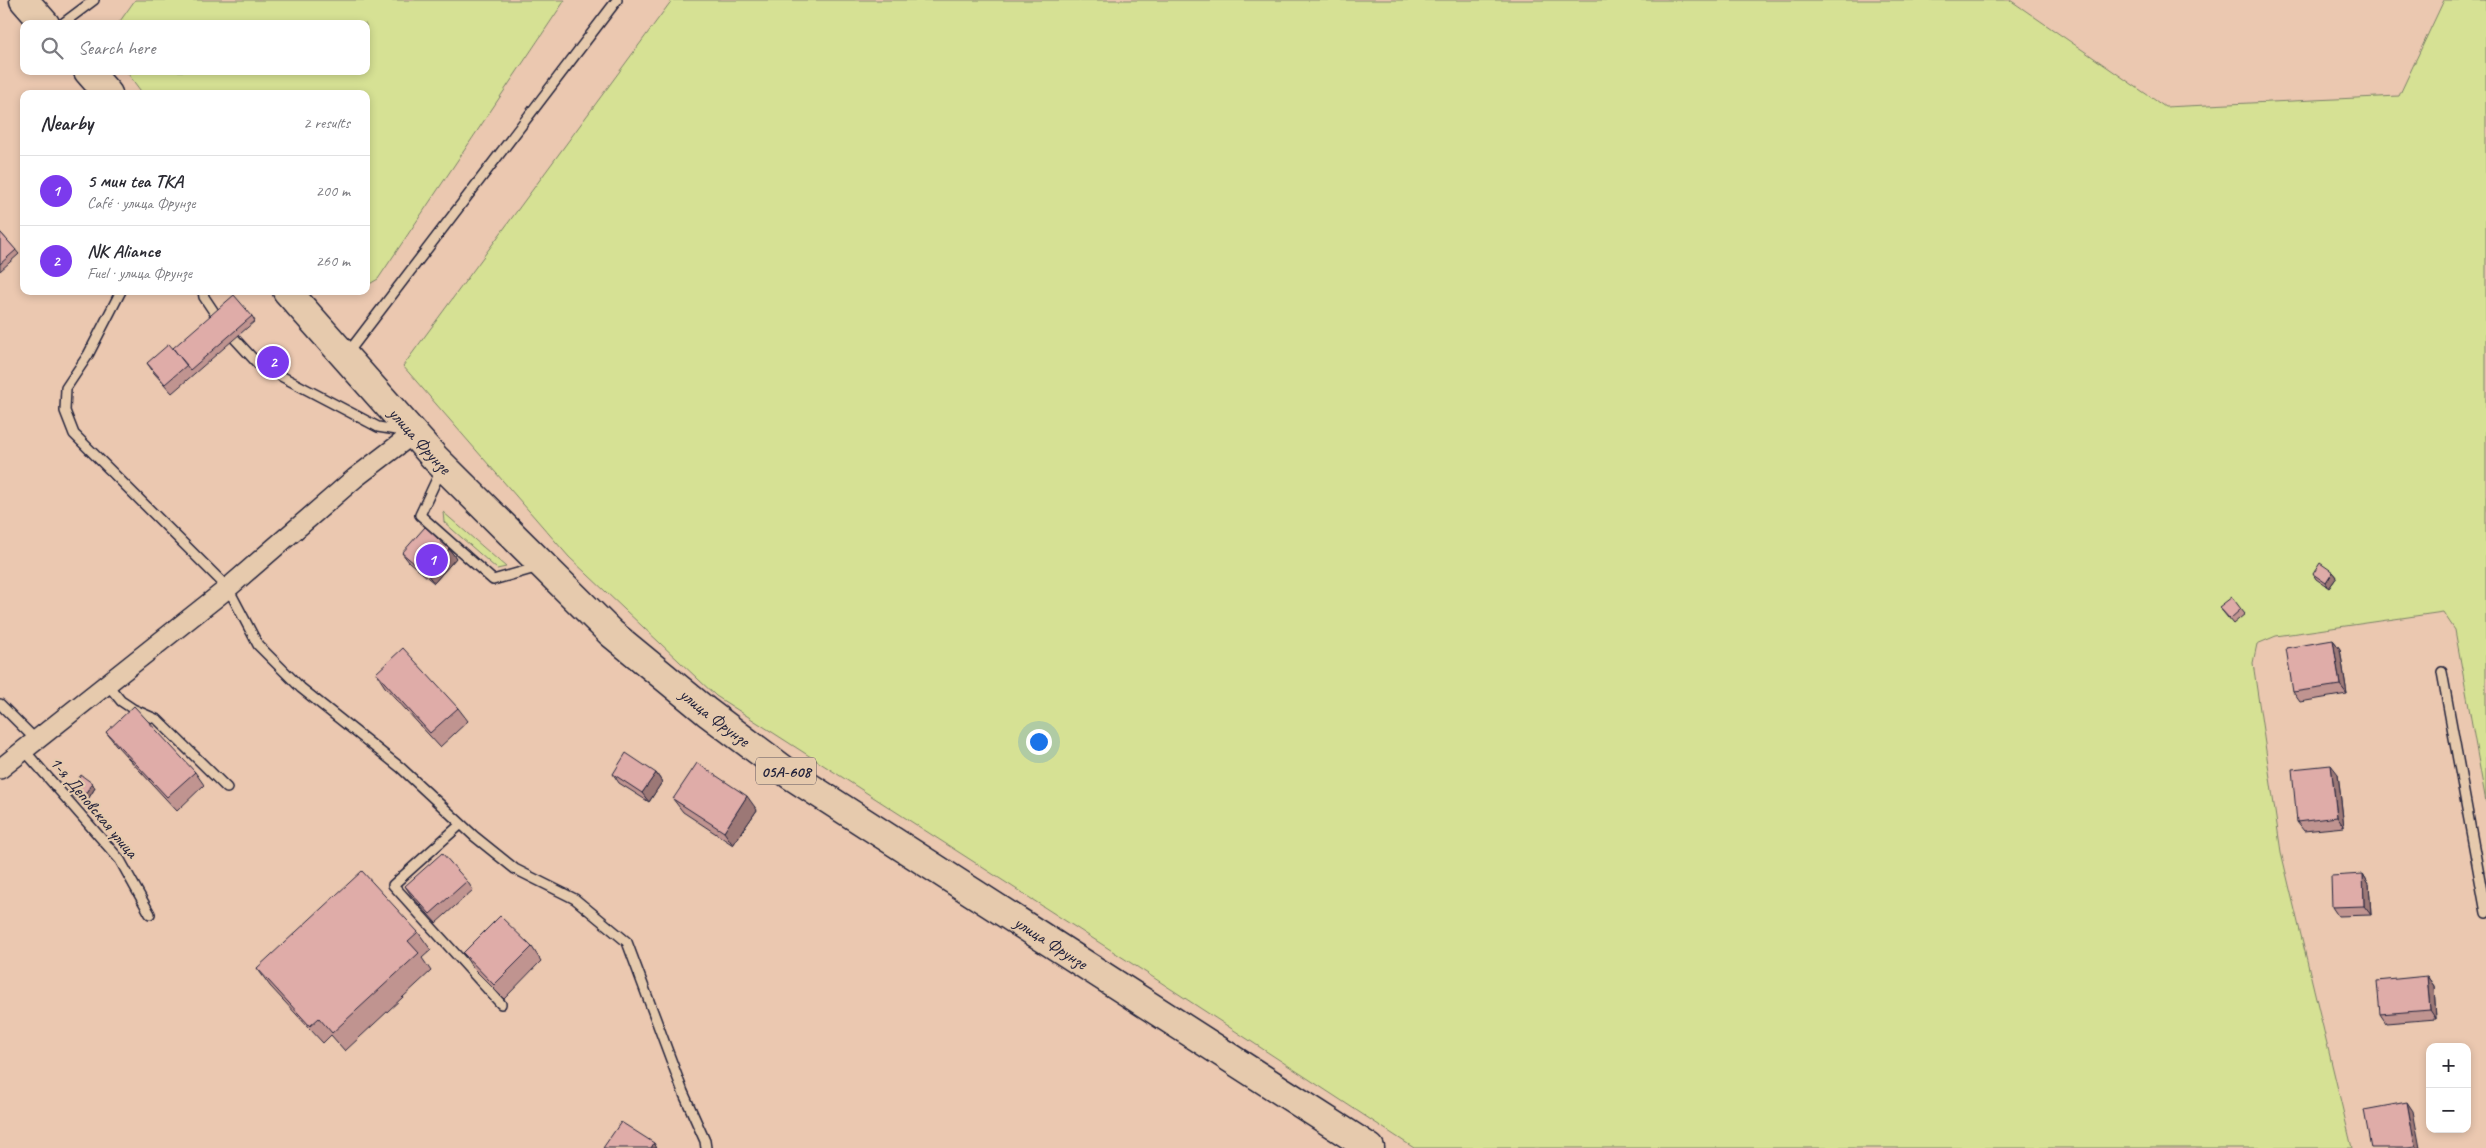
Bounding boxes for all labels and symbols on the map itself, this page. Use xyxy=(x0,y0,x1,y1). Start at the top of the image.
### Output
pin: 2 xyxy=(257,343,289,381)
street label: улица Фрунзе xyxy=(383,402,456,479)
pin: 1 xyxy=(416,541,448,579)
street label: улица Фрунзе xyxy=(675,683,755,752)
your location xyxy=(1026,729,1052,755)
street label: 1-я Деповская улица xyxy=(45,752,144,864)
road number: 05А-608 xyxy=(756,758,816,784)
street label: улица Фрунзе xyxy=(1009,911,1093,975)

